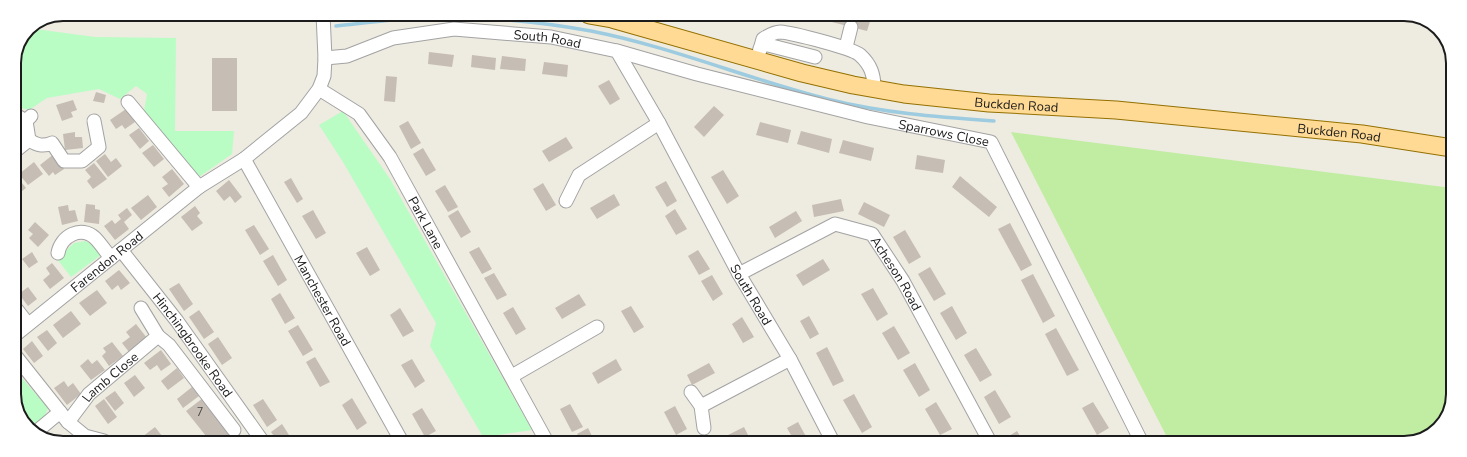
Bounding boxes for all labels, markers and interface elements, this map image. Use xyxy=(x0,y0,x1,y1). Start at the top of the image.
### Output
street label: South Road xyxy=(513,26,583,53)
street label: Buckden Road xyxy=(974,94,1059,117)
street label: Sparrows Close xyxy=(897,115,991,151)
street label: Buckden Road xyxy=(1296,120,1382,147)
street label: Park Lane xyxy=(403,193,447,253)
street label: Farendon Road xyxy=(67,227,147,297)
street label: Acheson Road xyxy=(866,233,925,314)
street label: Manchester Road xyxy=(289,252,355,350)
street label: South Road xyxy=(725,261,776,329)
street label: Hinchingbrooke Road xyxy=(148,289,236,401)
street label: Lamb Close xyxy=(78,348,143,406)
house number: 7 xyxy=(197,405,203,420)

